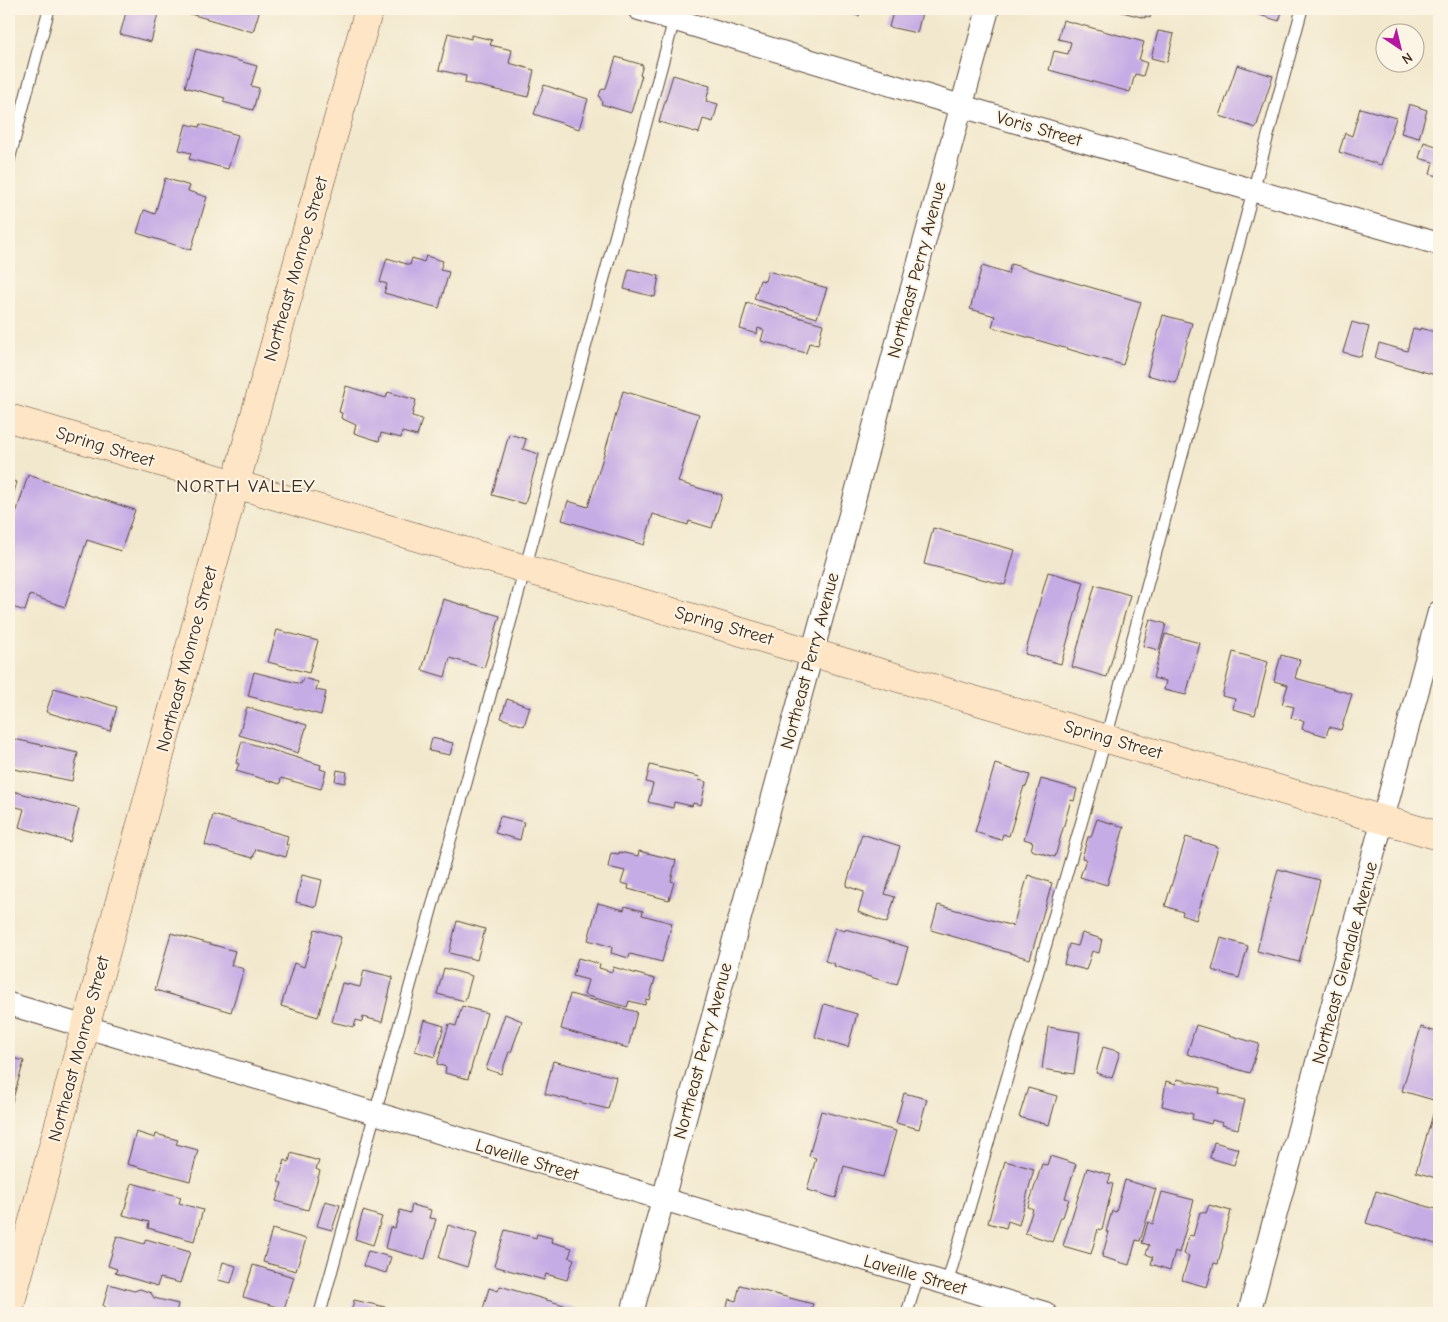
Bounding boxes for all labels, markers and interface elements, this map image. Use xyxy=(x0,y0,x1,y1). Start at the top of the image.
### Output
north arrow xyxy=(1376,22,1426,72)
text: N xyxy=(1399,49,1416,68)
street label: Voris Street xyxy=(994,107,1085,151)
street label: Northeast Monroe Street xyxy=(260,173,333,364)
street label: Northeast Perry Avenue xyxy=(883,179,951,361)
street label: Spring Street xyxy=(53,422,157,472)
district label: NORTH VALLEY xyxy=(176,475,316,497)
street label: Northeast Monroe Street xyxy=(152,563,222,754)
street label: Northeast Perry Avenue xyxy=(776,570,844,752)
street label: Spring Street xyxy=(672,602,776,650)
street label: Spring Street xyxy=(1061,716,1165,764)
street label: Northeast Glendale Avenue xyxy=(1308,859,1382,1067)
street label: Northeast Monroe Street xyxy=(44,953,114,1144)
street label: Northeast Perry Avenue xyxy=(669,960,737,1142)
street label: Laveille Street xyxy=(473,1134,582,1186)
street label: Laveille Street xyxy=(861,1250,970,1300)

